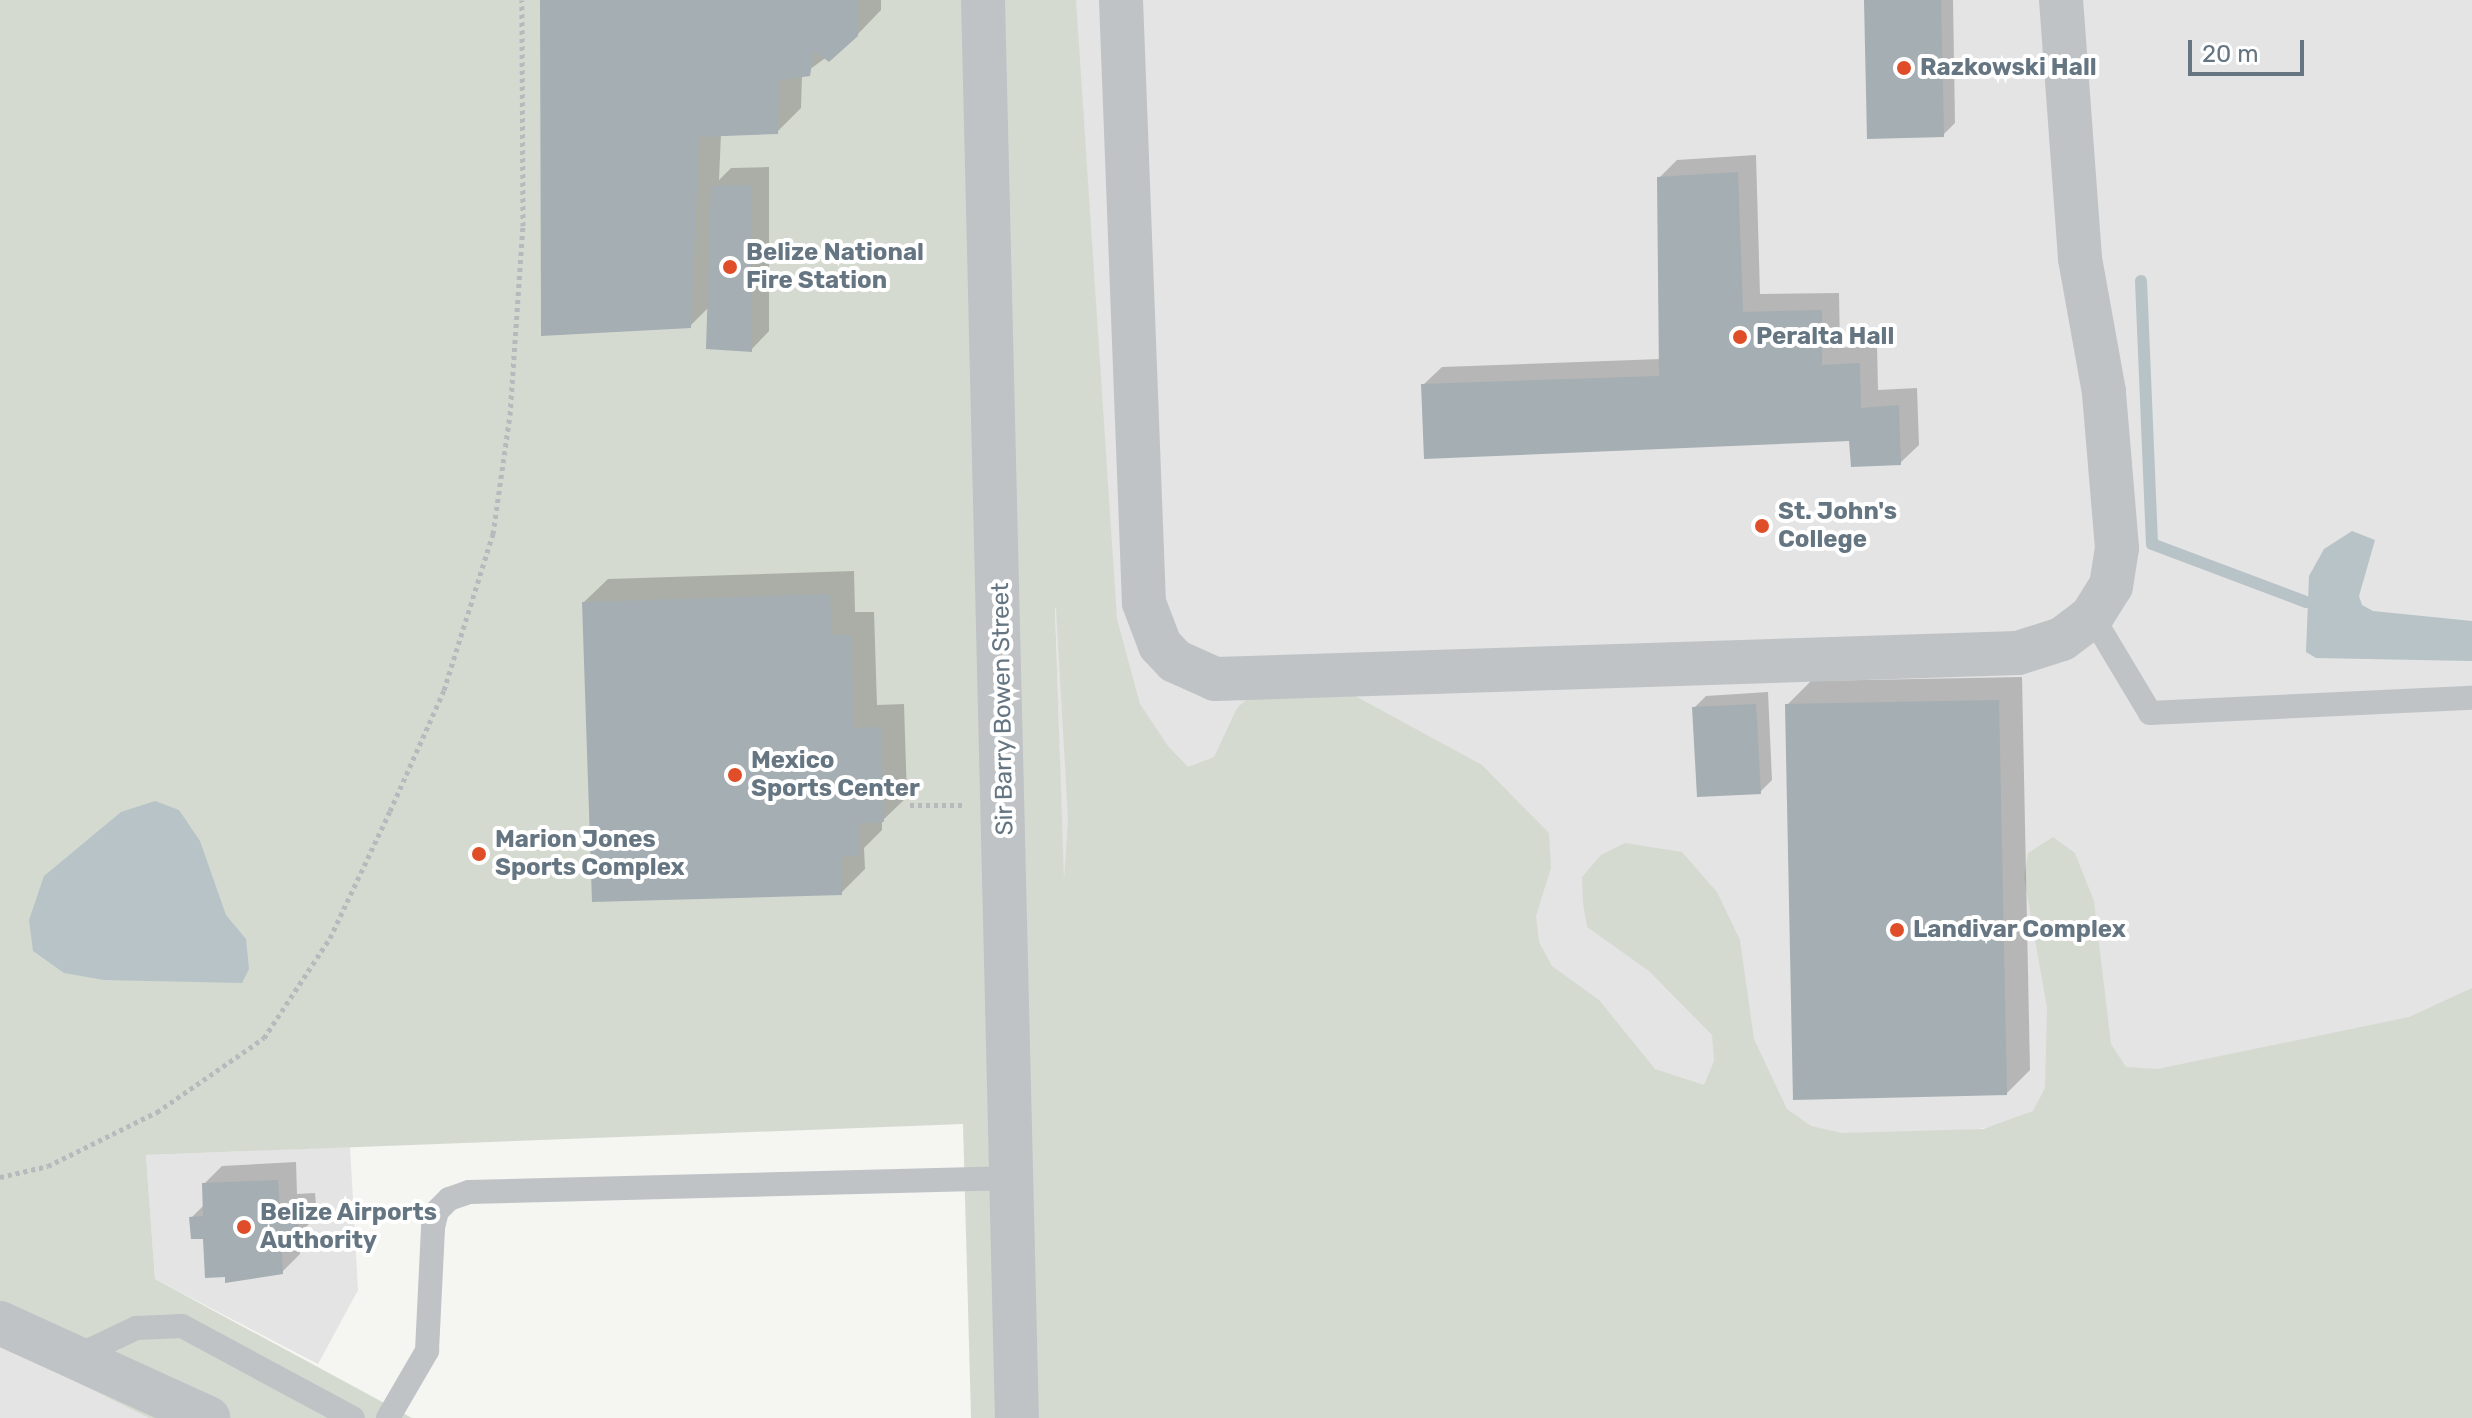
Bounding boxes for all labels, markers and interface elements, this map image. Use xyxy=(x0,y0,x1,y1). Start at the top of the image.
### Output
scale bar xyxy=(2192,24,2308,74)
text: 20 m xyxy=(2202,40,2259,68)
place label: Razkowski Hall xyxy=(1920,54,2097,82)
marker: Razkowski Hall xyxy=(1895,59,1913,77)
place label: Belize National Fire Station xyxy=(746,239,924,295)
marker: Belize National Fire Station xyxy=(721,258,739,276)
place label: Peralta Hall xyxy=(1756,323,1894,351)
marker: Peralta Hall xyxy=(1731,328,1749,346)
place label: St. John's College xyxy=(1778,498,1897,554)
marker: St. John's College xyxy=(1753,517,1771,535)
street label: Sir Barry Bowen Street xyxy=(986,582,1020,836)
place label: Mexico Sports Center xyxy=(751,747,920,803)
marker: Mexico Sports Center xyxy=(726,766,744,784)
place label: Marion Jones Sports Complex xyxy=(495,826,685,882)
marker: Marion Jones Sports Complex xyxy=(470,845,488,863)
place label: Landivar Complex xyxy=(1913,916,2126,944)
marker: Landivar Complex xyxy=(1888,921,1906,939)
place label: Belize Airports Authority xyxy=(260,1199,438,1255)
marker: Belize Airports Authority xyxy=(235,1218,253,1236)

